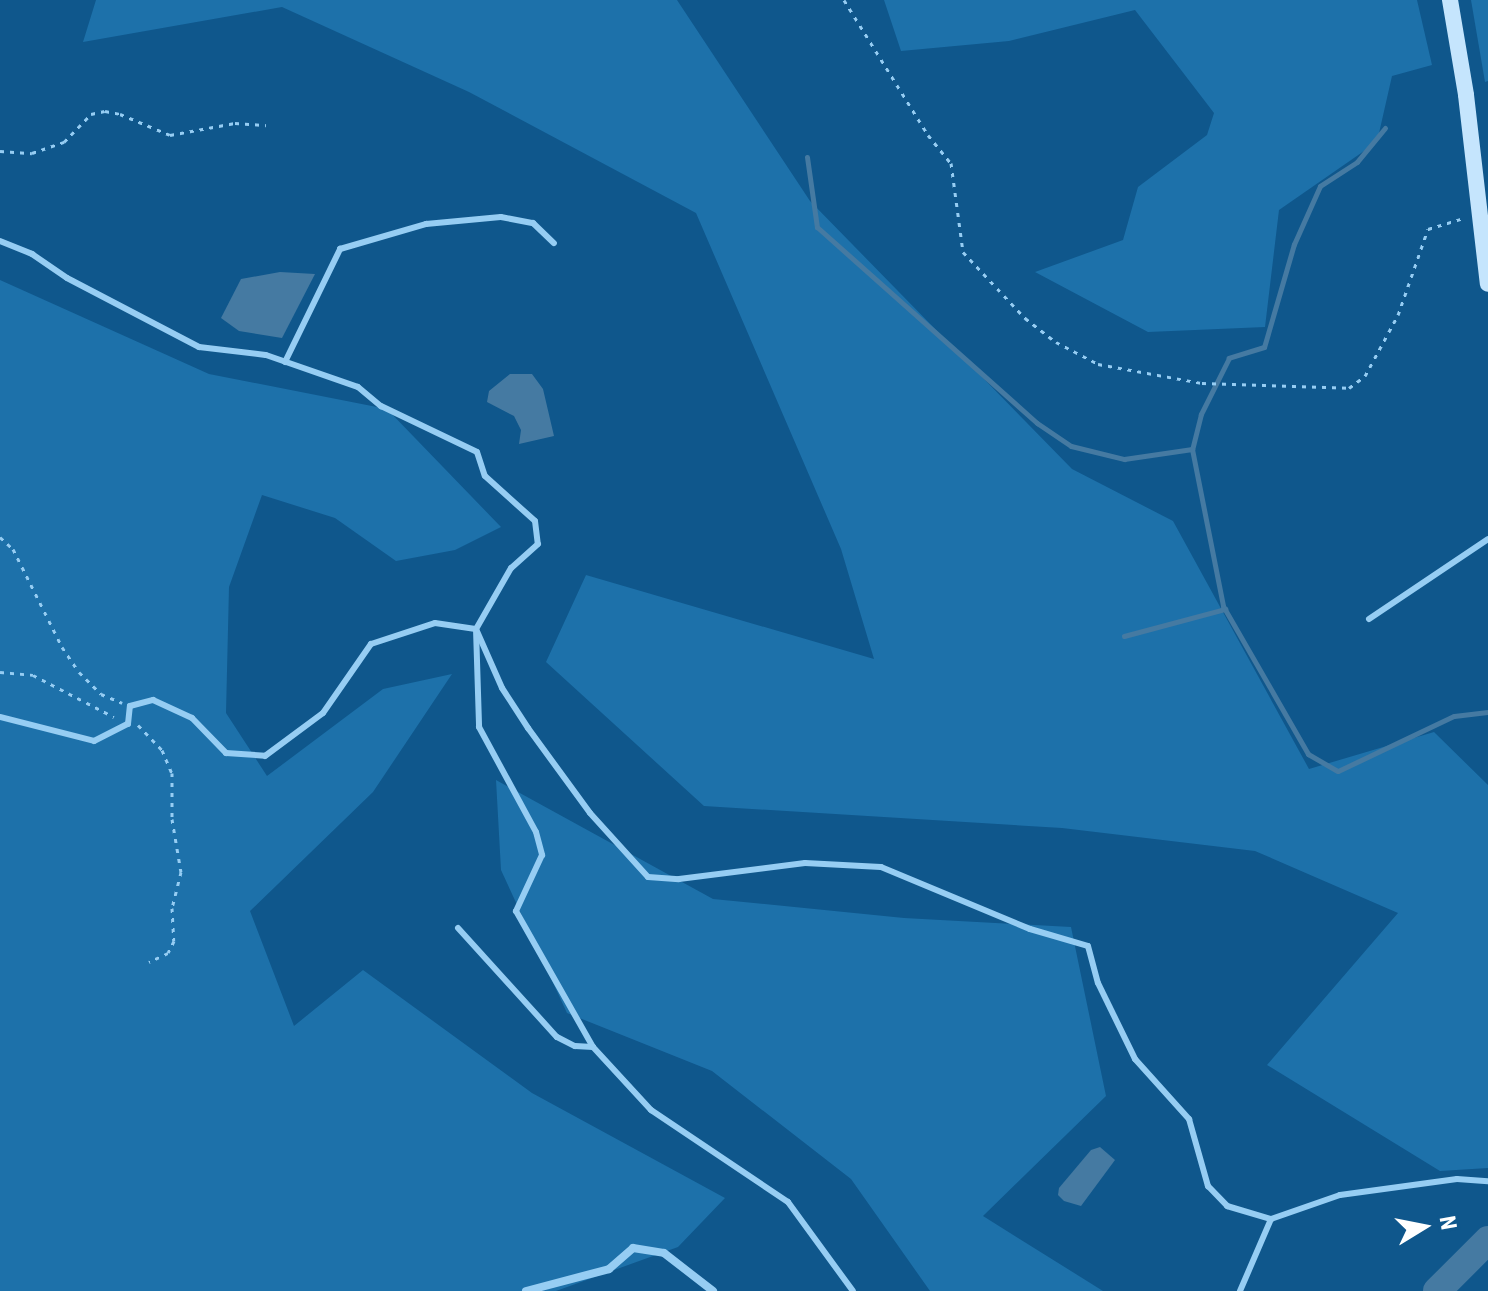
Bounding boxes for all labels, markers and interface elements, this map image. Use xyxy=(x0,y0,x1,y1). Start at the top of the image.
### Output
north arrow xyxy=(1384,1187,1464,1267)
text: N xyxy=(1435,1214,1462,1232)

